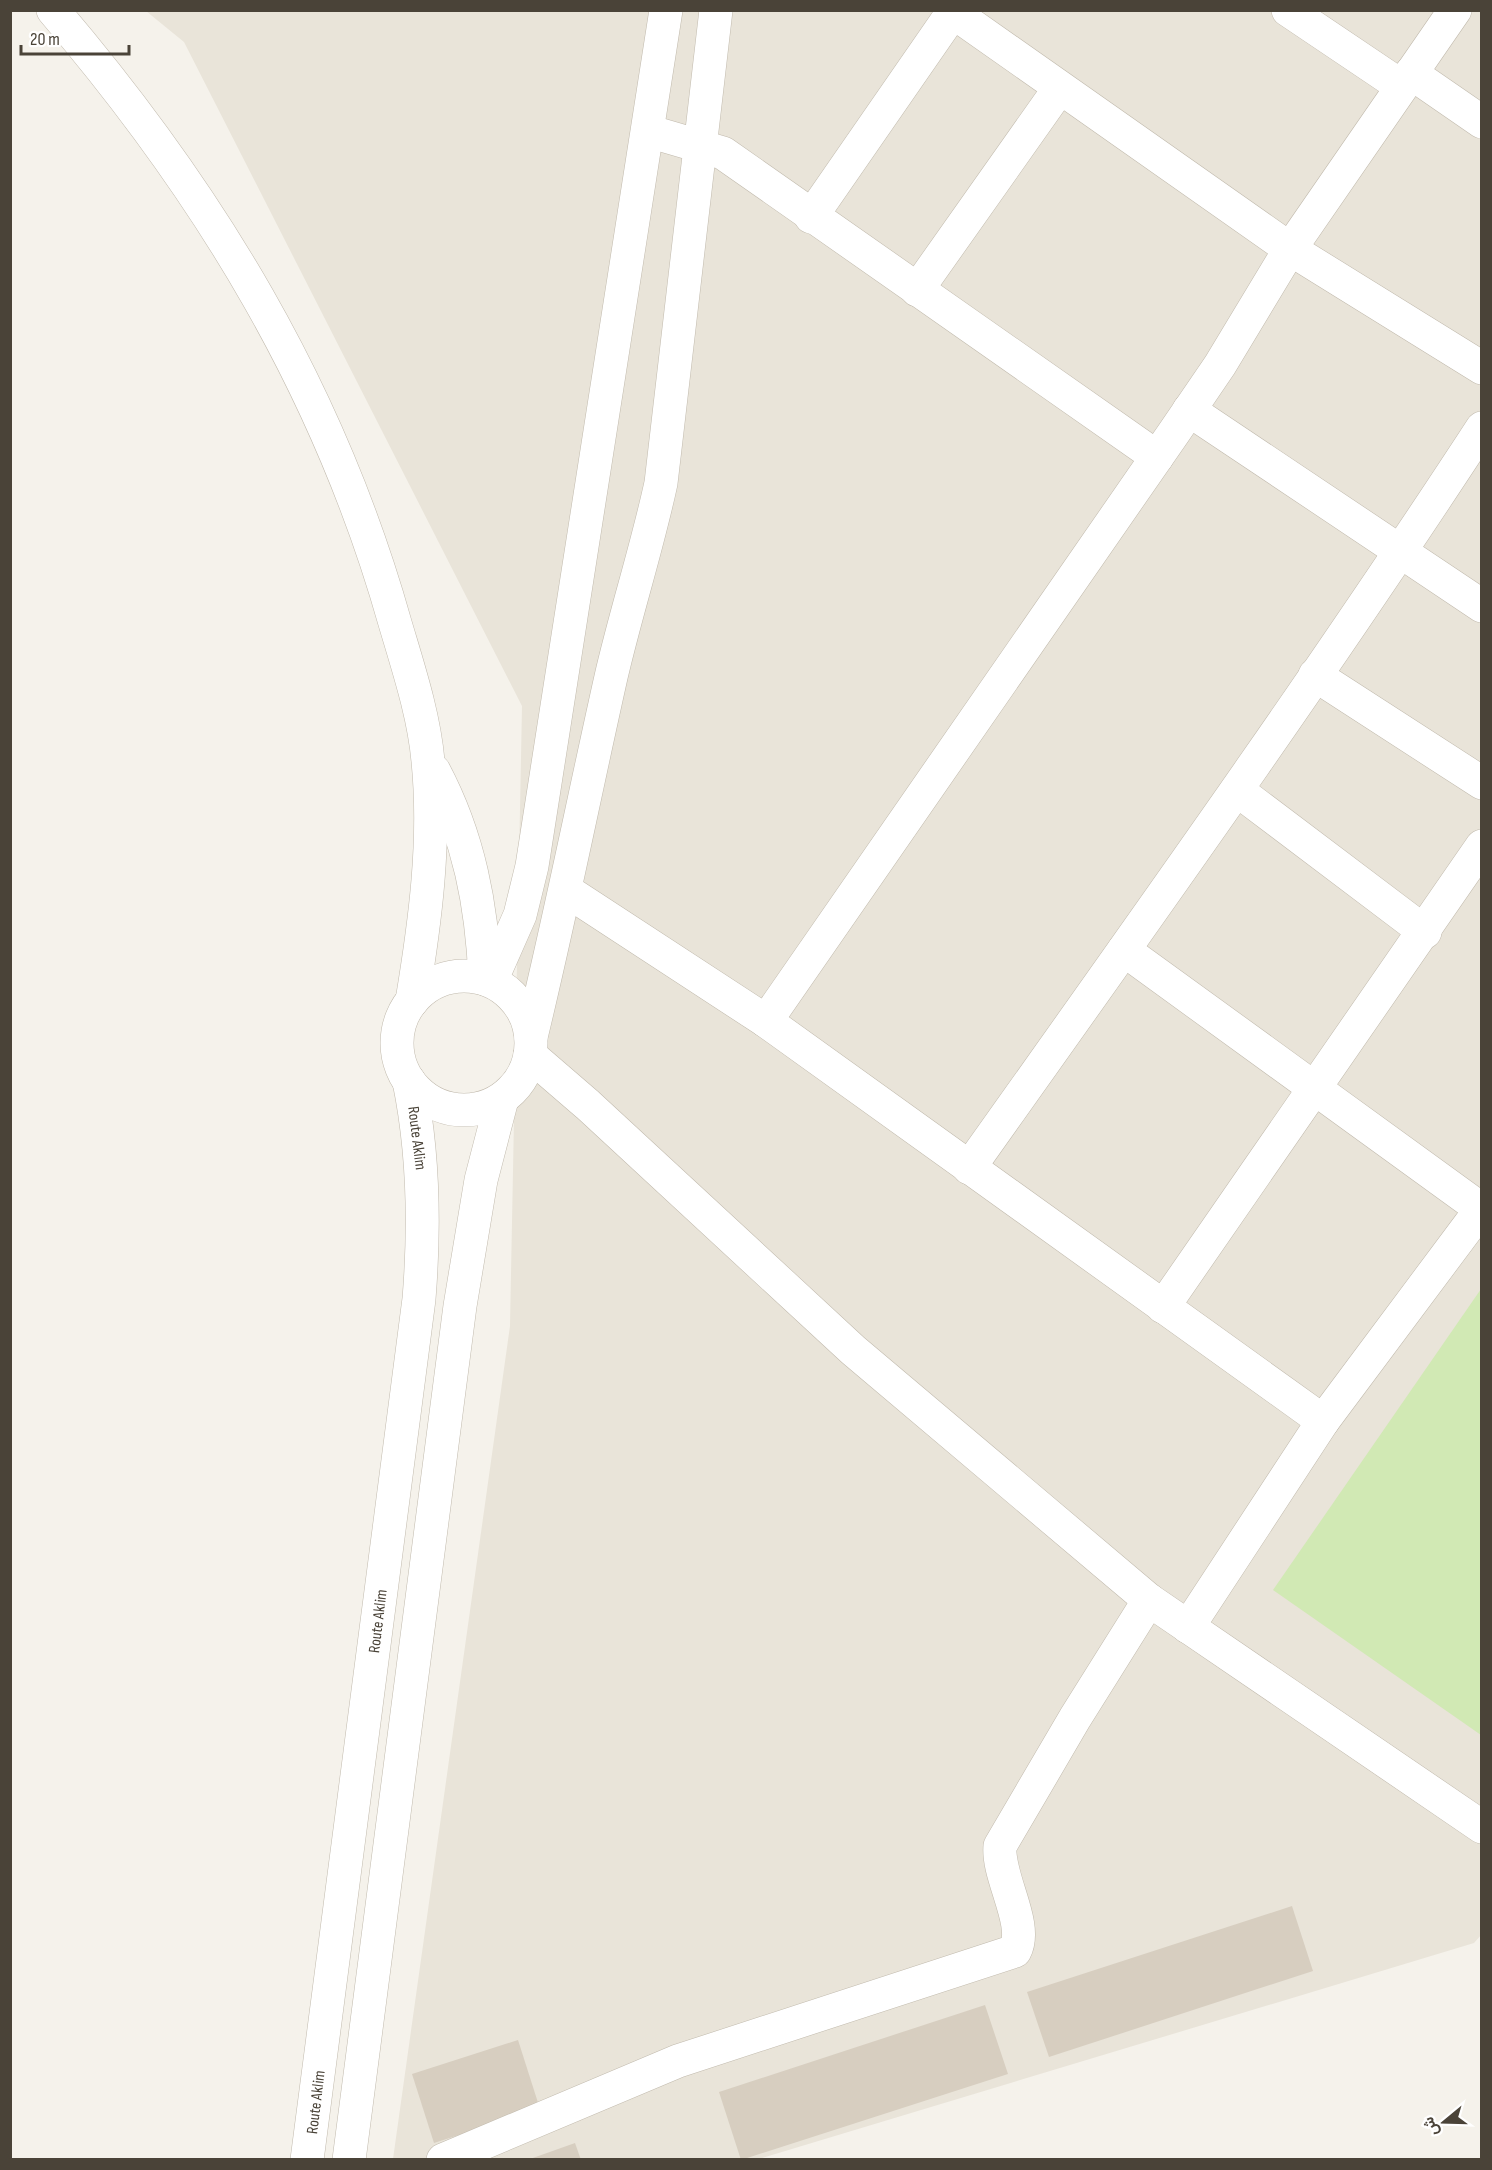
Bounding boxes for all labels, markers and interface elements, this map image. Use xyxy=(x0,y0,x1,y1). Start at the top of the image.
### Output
scale bar xyxy=(21,18,129,56)
text: 20 m xyxy=(30,29,60,50)
street label: Route Aklim xyxy=(403,1105,430,1171)
street label: Route Aklim xyxy=(365,1588,392,1654)
street label: Route Aklim xyxy=(303,2069,330,2135)
north arrow xyxy=(1414,2092,1474,2152)
text: ش xyxy=(1419,2114,1443,2139)

